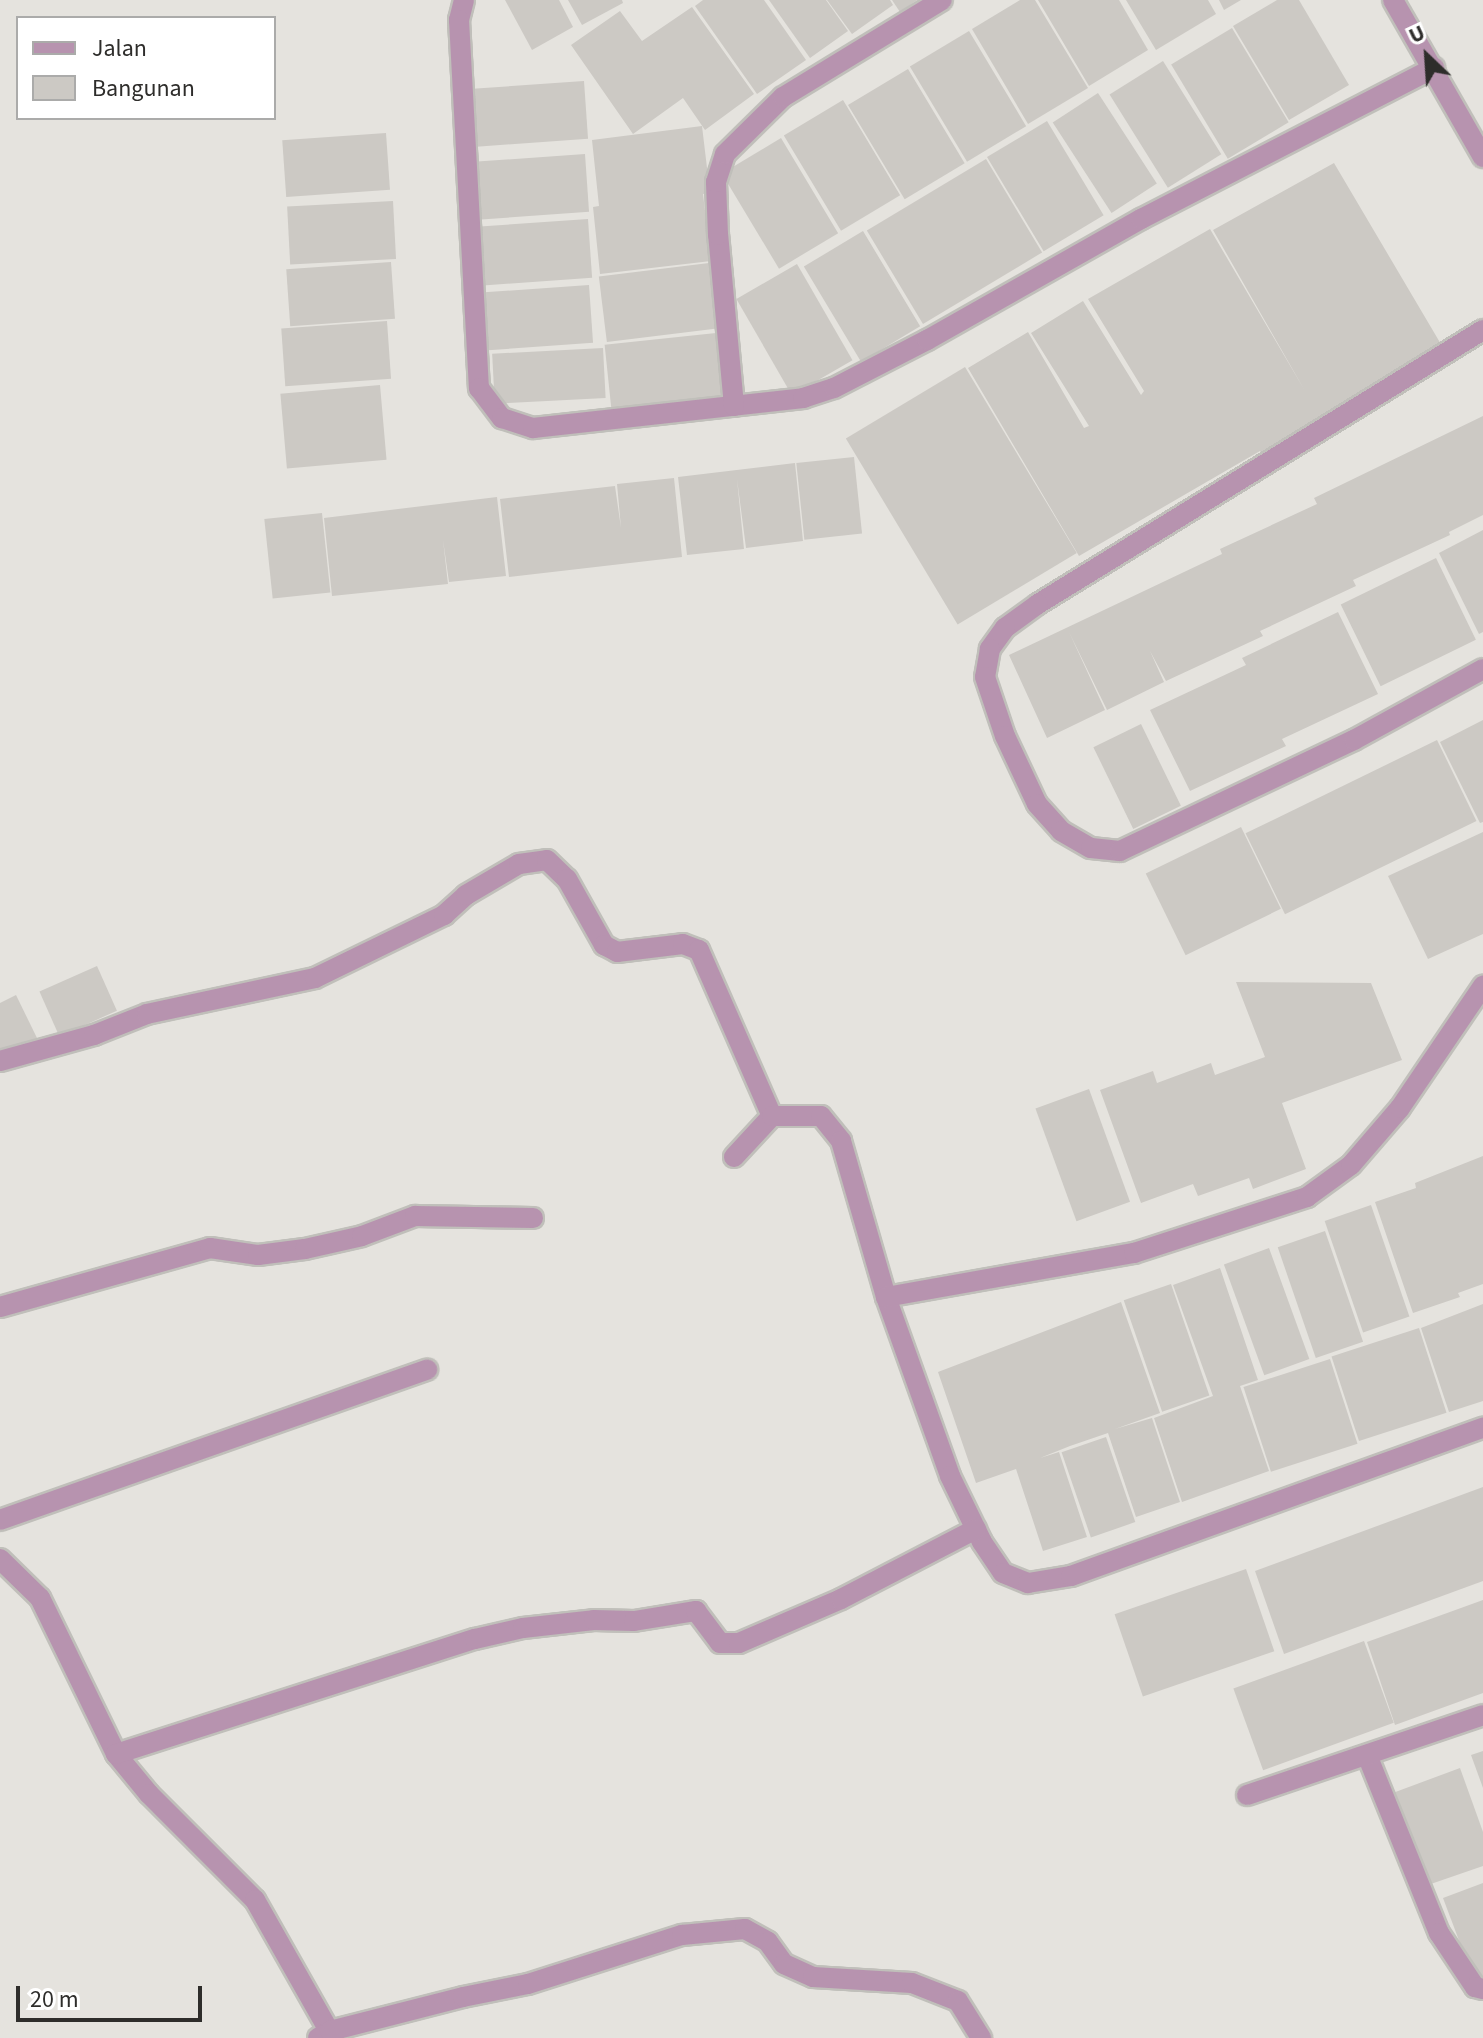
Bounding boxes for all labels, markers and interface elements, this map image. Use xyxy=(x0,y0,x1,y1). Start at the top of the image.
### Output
legend xyxy=(16,16,276,120)
north arrow xyxy=(1387,16,1467,96)
text: U xyxy=(1403,17,1430,52)
text: Jalan xyxy=(92,31,147,66)
text: Bangunan xyxy=(92,71,195,106)
scale bar xyxy=(20,1970,206,2020)
text: 20 m xyxy=(30,1982,79,2017)

